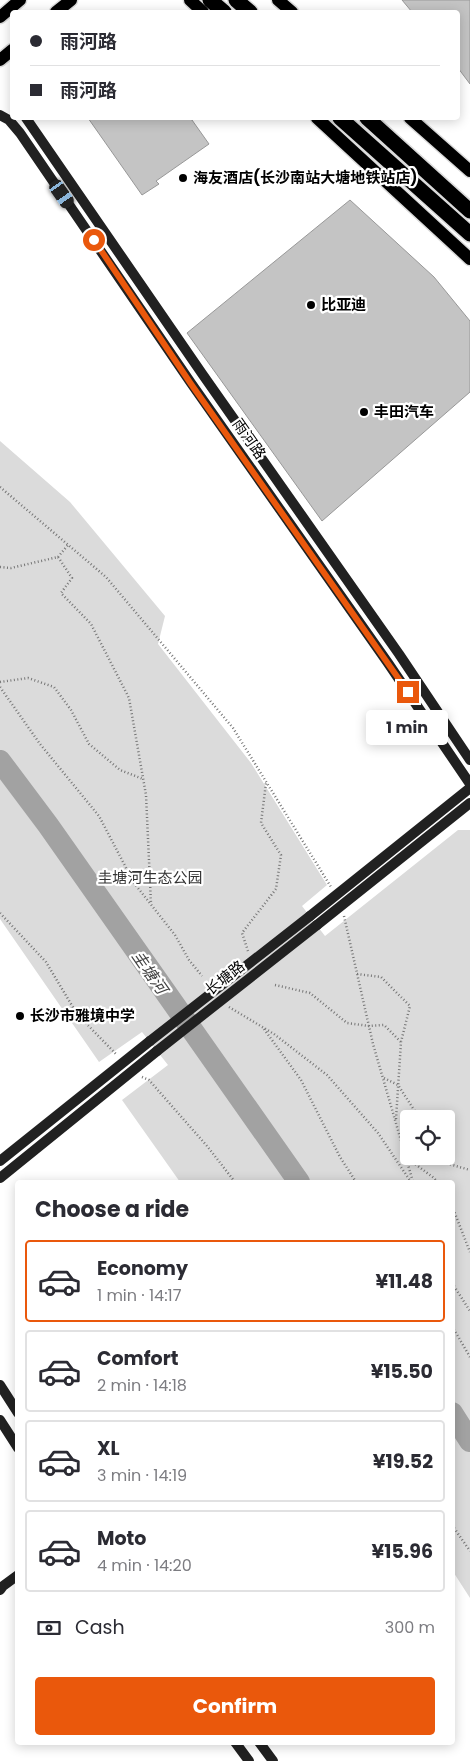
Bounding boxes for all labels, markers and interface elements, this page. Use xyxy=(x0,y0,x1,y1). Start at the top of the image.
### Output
text: 雨河路 xyxy=(60,28,117,55)
text: 雨河路 xyxy=(60,77,117,104)
place label: 海友酒店(长沙南站大塘地铁站店) xyxy=(193,167,417,188)
marker: 海友酒店(长沙南站大塘地铁站店) xyxy=(177,172,189,184)
car xyxy=(47,177,76,211)
route start xyxy=(83,229,105,251)
place label: 比亚迪 xyxy=(321,294,366,315)
marker: 比亚迪 xyxy=(305,299,317,311)
place label: 丰田汽车 xyxy=(374,401,434,422)
marker: 丰田汽车 xyxy=(358,406,370,418)
street label: 雨河路 xyxy=(228,414,271,463)
route end xyxy=(397,681,419,703)
callout: 1 min xyxy=(367,710,449,744)
text: 1 min xyxy=(386,716,428,739)
park label: 圭塘河生态公园 xyxy=(97,867,203,888)
water label: 圭塘河 xyxy=(126,946,174,1001)
street label: 长塘路 xyxy=(200,955,249,1000)
place label: 长沙市雅境中学 xyxy=(30,1005,135,1026)
marker: 长沙市雅境中学 xyxy=(14,1010,26,1022)
map controls xyxy=(400,1110,455,1165)
button: locate xyxy=(400,1110,455,1165)
text: Choose a ride xyxy=(35,1194,189,1225)
text: Economy xyxy=(97,1255,188,1282)
icon: car xyxy=(37,1259,82,1304)
text: ¥11.48 xyxy=(375,1268,433,1295)
text: 1 min · 14:17 xyxy=(97,1284,181,1307)
text: Comfort xyxy=(97,1345,179,1372)
icon: car xyxy=(37,1349,82,1394)
text: ¥15.50 xyxy=(371,1358,433,1385)
text: 2 min · 14:18 xyxy=(97,1374,187,1397)
text: XL xyxy=(97,1435,120,1462)
icon: car xyxy=(37,1439,82,1484)
text: ¥19.52 xyxy=(373,1448,433,1475)
text: 3 min · 14:19 xyxy=(97,1464,187,1487)
text: Moto xyxy=(97,1525,146,1552)
icon: car xyxy=(37,1529,82,1574)
text: ¥15.96 xyxy=(372,1538,433,1565)
text: 4 min · 14:20 xyxy=(97,1554,192,1577)
icon: cash xyxy=(35,1614,63,1642)
text: Cash xyxy=(75,1614,125,1641)
text: 300 m xyxy=(385,1616,435,1639)
button: Confirm xyxy=(35,1677,435,1735)

